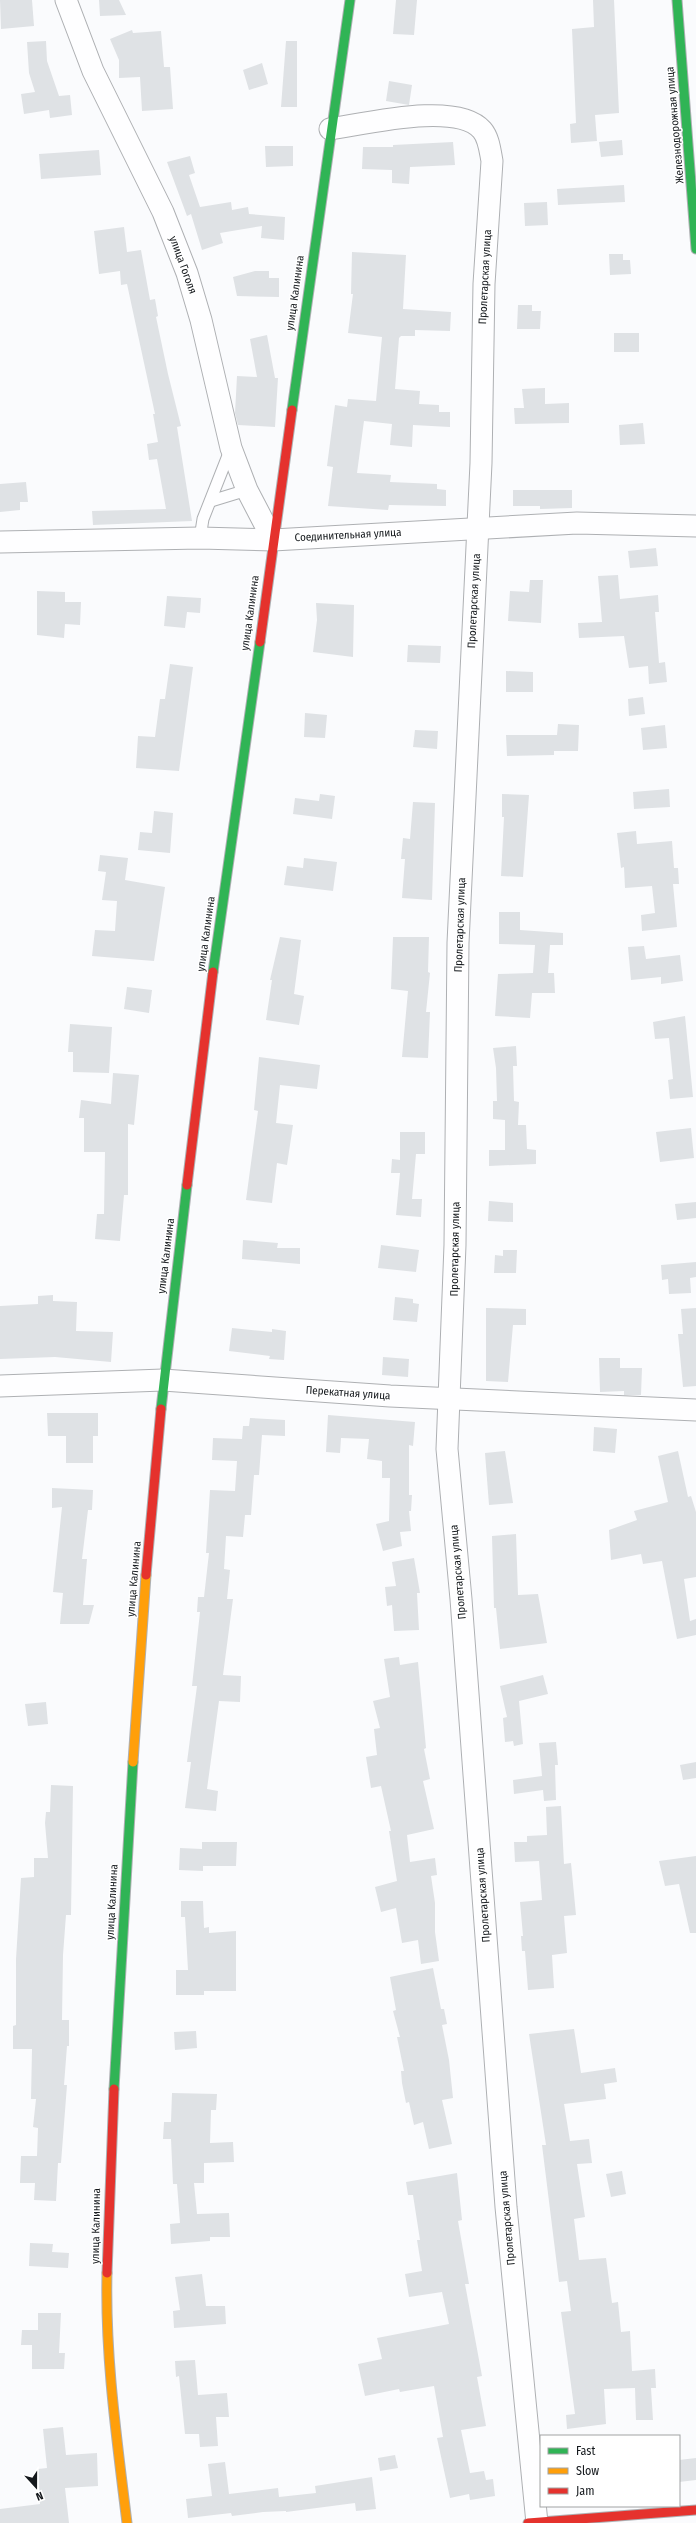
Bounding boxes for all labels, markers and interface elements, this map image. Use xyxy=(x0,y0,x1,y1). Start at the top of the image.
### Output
street label: Железнодорожная улица xyxy=(663,66,687,184)
street label: Пролетарская улица xyxy=(476,229,494,325)
street label: улица Гоголя xyxy=(167,234,199,296)
street label: улица Калинина xyxy=(283,255,307,331)
street label: Соединительная улица xyxy=(294,526,402,544)
street label: Пролетарская улица xyxy=(465,553,483,649)
street label: улица Калинина xyxy=(238,575,262,651)
street label: Пролетарская улица xyxy=(452,877,468,973)
street label: улица Калинина xyxy=(194,896,218,972)
street label: Пролетарская улица xyxy=(448,1201,462,1297)
street label: улица Калинина xyxy=(155,1218,177,1294)
street label: Перекатная улица xyxy=(305,1384,391,1402)
street label: Пролетарская улица xyxy=(447,1524,469,1620)
street label: улица Калинина xyxy=(124,1541,144,1617)
street label: Пролетарская улица xyxy=(473,1847,493,1943)
street label: улица Калинина xyxy=(104,1864,120,1940)
street label: Пролетарская улица xyxy=(496,2170,518,2266)
street label: улица Калинина xyxy=(89,2188,103,2264)
legend xyxy=(540,2435,680,2507)
text: Fast xyxy=(576,2444,595,2458)
text: Slow xyxy=(576,2464,599,2478)
north arrow xyxy=(16,2467,56,2507)
text: Jam xyxy=(576,2484,594,2498)
text: N xyxy=(34,2489,45,2503)

